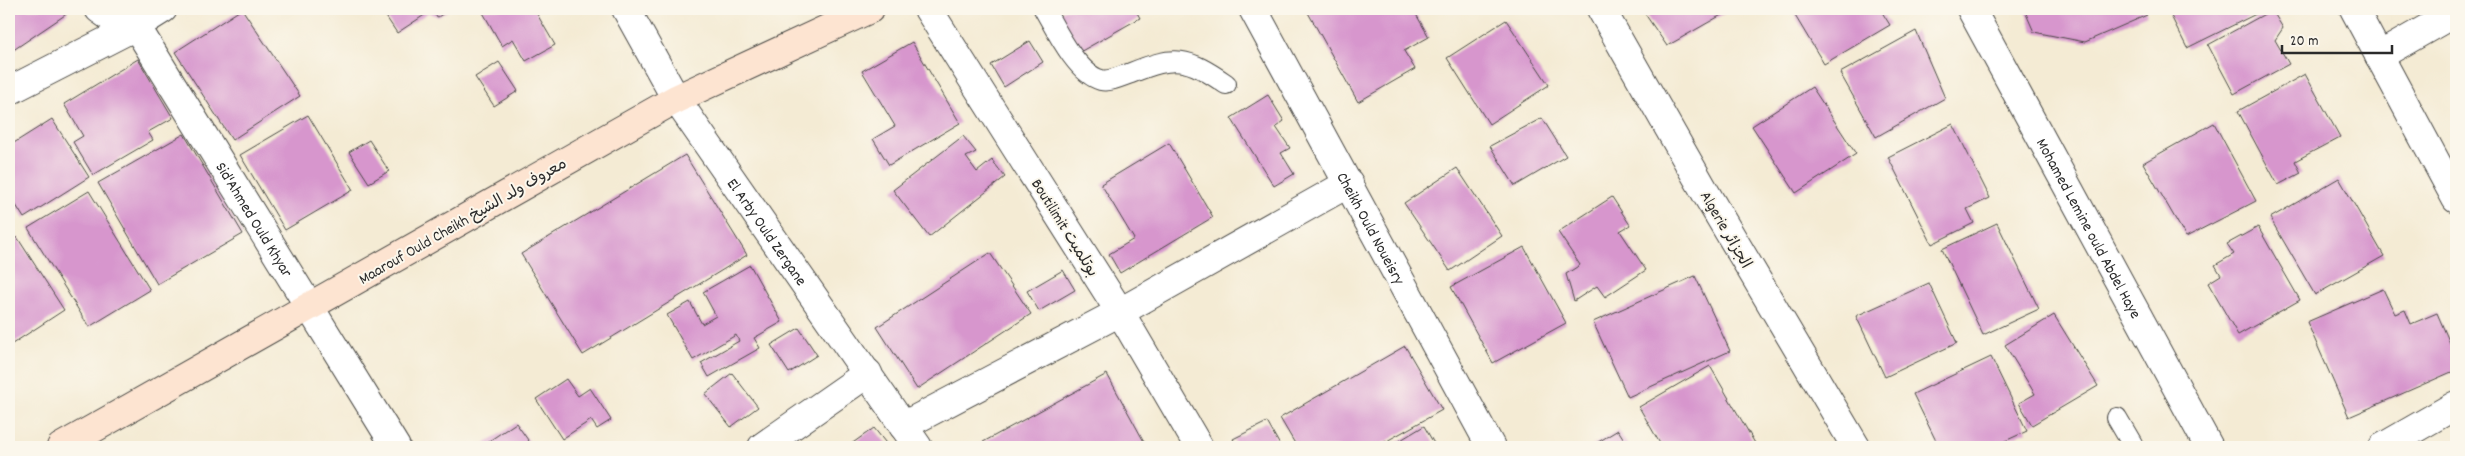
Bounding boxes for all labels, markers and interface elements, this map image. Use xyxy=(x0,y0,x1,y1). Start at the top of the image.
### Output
scale bar xyxy=(2282,22,2392,54)
text: 20 m xyxy=(2290,31,2318,53)
street label: Mohamed Lemine ould Abdel Haye xyxy=(2029,135,2146,323)
street label: Maarouf Ould Cheikh معروف ولد الشيخ xyxy=(355,153,572,291)
street label: Sid'Ahmed Ould Khyar xyxy=(209,158,297,282)
street label: Cheikh Ould Noueisry xyxy=(1330,169,1410,290)
street label: El Arby Ould Zergane xyxy=(720,174,811,291)
street label: Boutilimit بوتلميت xyxy=(1025,175,1103,282)
street label: Algerie الجزائر xyxy=(1693,187,1756,273)

